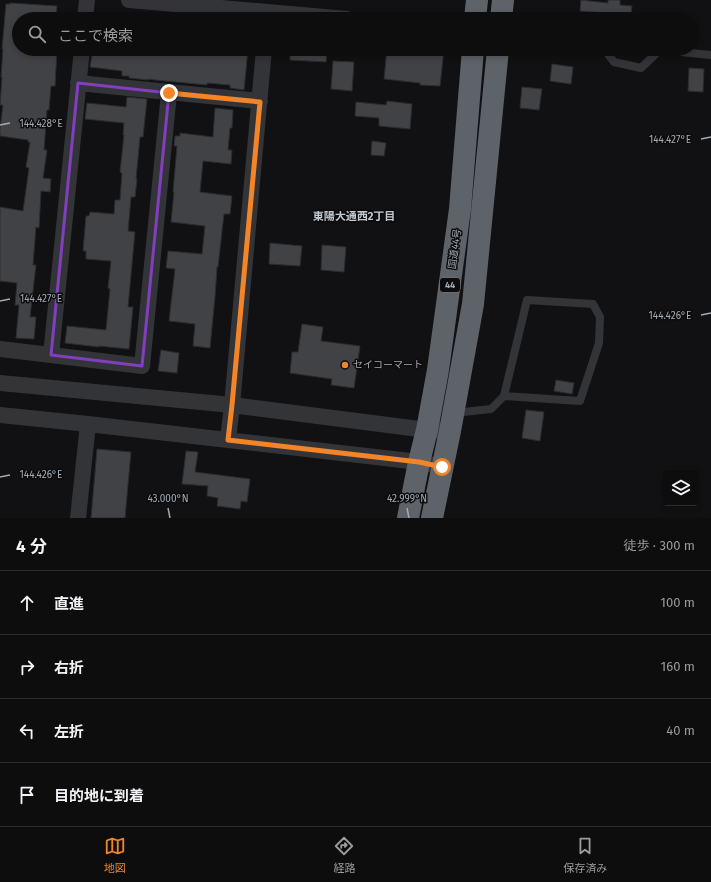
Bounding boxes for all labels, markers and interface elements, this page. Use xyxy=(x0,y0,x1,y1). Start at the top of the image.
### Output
search box xyxy=(12,12,699,56)
icon: search xyxy=(26,23,48,45)
text: ここで検索 xyxy=(58,27,133,45)
route end xyxy=(160,84,178,102)
text: 144.428°E xyxy=(19,118,63,130)
text: 144.427°E xyxy=(649,134,691,146)
district label: 東陽大通西2丁目 xyxy=(313,210,395,223)
street label: 国道44号 xyxy=(446,228,464,270)
road number: 44 xyxy=(440,278,460,292)
text: 144.427°E xyxy=(20,293,62,305)
text: 144.426°E xyxy=(649,310,691,322)
place label: セイコーマート xyxy=(353,359,423,371)
marker: セイコーマート xyxy=(340,360,350,370)
route start xyxy=(433,458,451,476)
text: 144.426°E xyxy=(20,469,62,481)
map controls xyxy=(663,470,699,506)
button: layers xyxy=(663,470,699,506)
text: 43.000°N xyxy=(147,493,189,505)
text: 42.999°N xyxy=(387,493,427,505)
text: 4 分 xyxy=(16,536,47,557)
text: 徒歩 · 300 m xyxy=(623,538,695,553)
icon: ahead xyxy=(16,592,38,614)
text: 直進 xyxy=(54,595,84,613)
text: 100 m xyxy=(660,595,695,610)
icon: right xyxy=(16,656,38,678)
text: 右折 xyxy=(54,659,84,677)
text: 160 m xyxy=(661,659,695,674)
icon: left xyxy=(16,720,38,742)
text: 左折 xyxy=(54,723,84,741)
text: 40 m xyxy=(666,723,695,738)
icon: arrive xyxy=(16,784,38,806)
text: 目的地に到着 xyxy=(54,787,144,805)
tab: 地図 xyxy=(104,835,126,875)
tab: 経路 xyxy=(333,835,355,875)
tab: 保存済み xyxy=(563,835,607,875)

